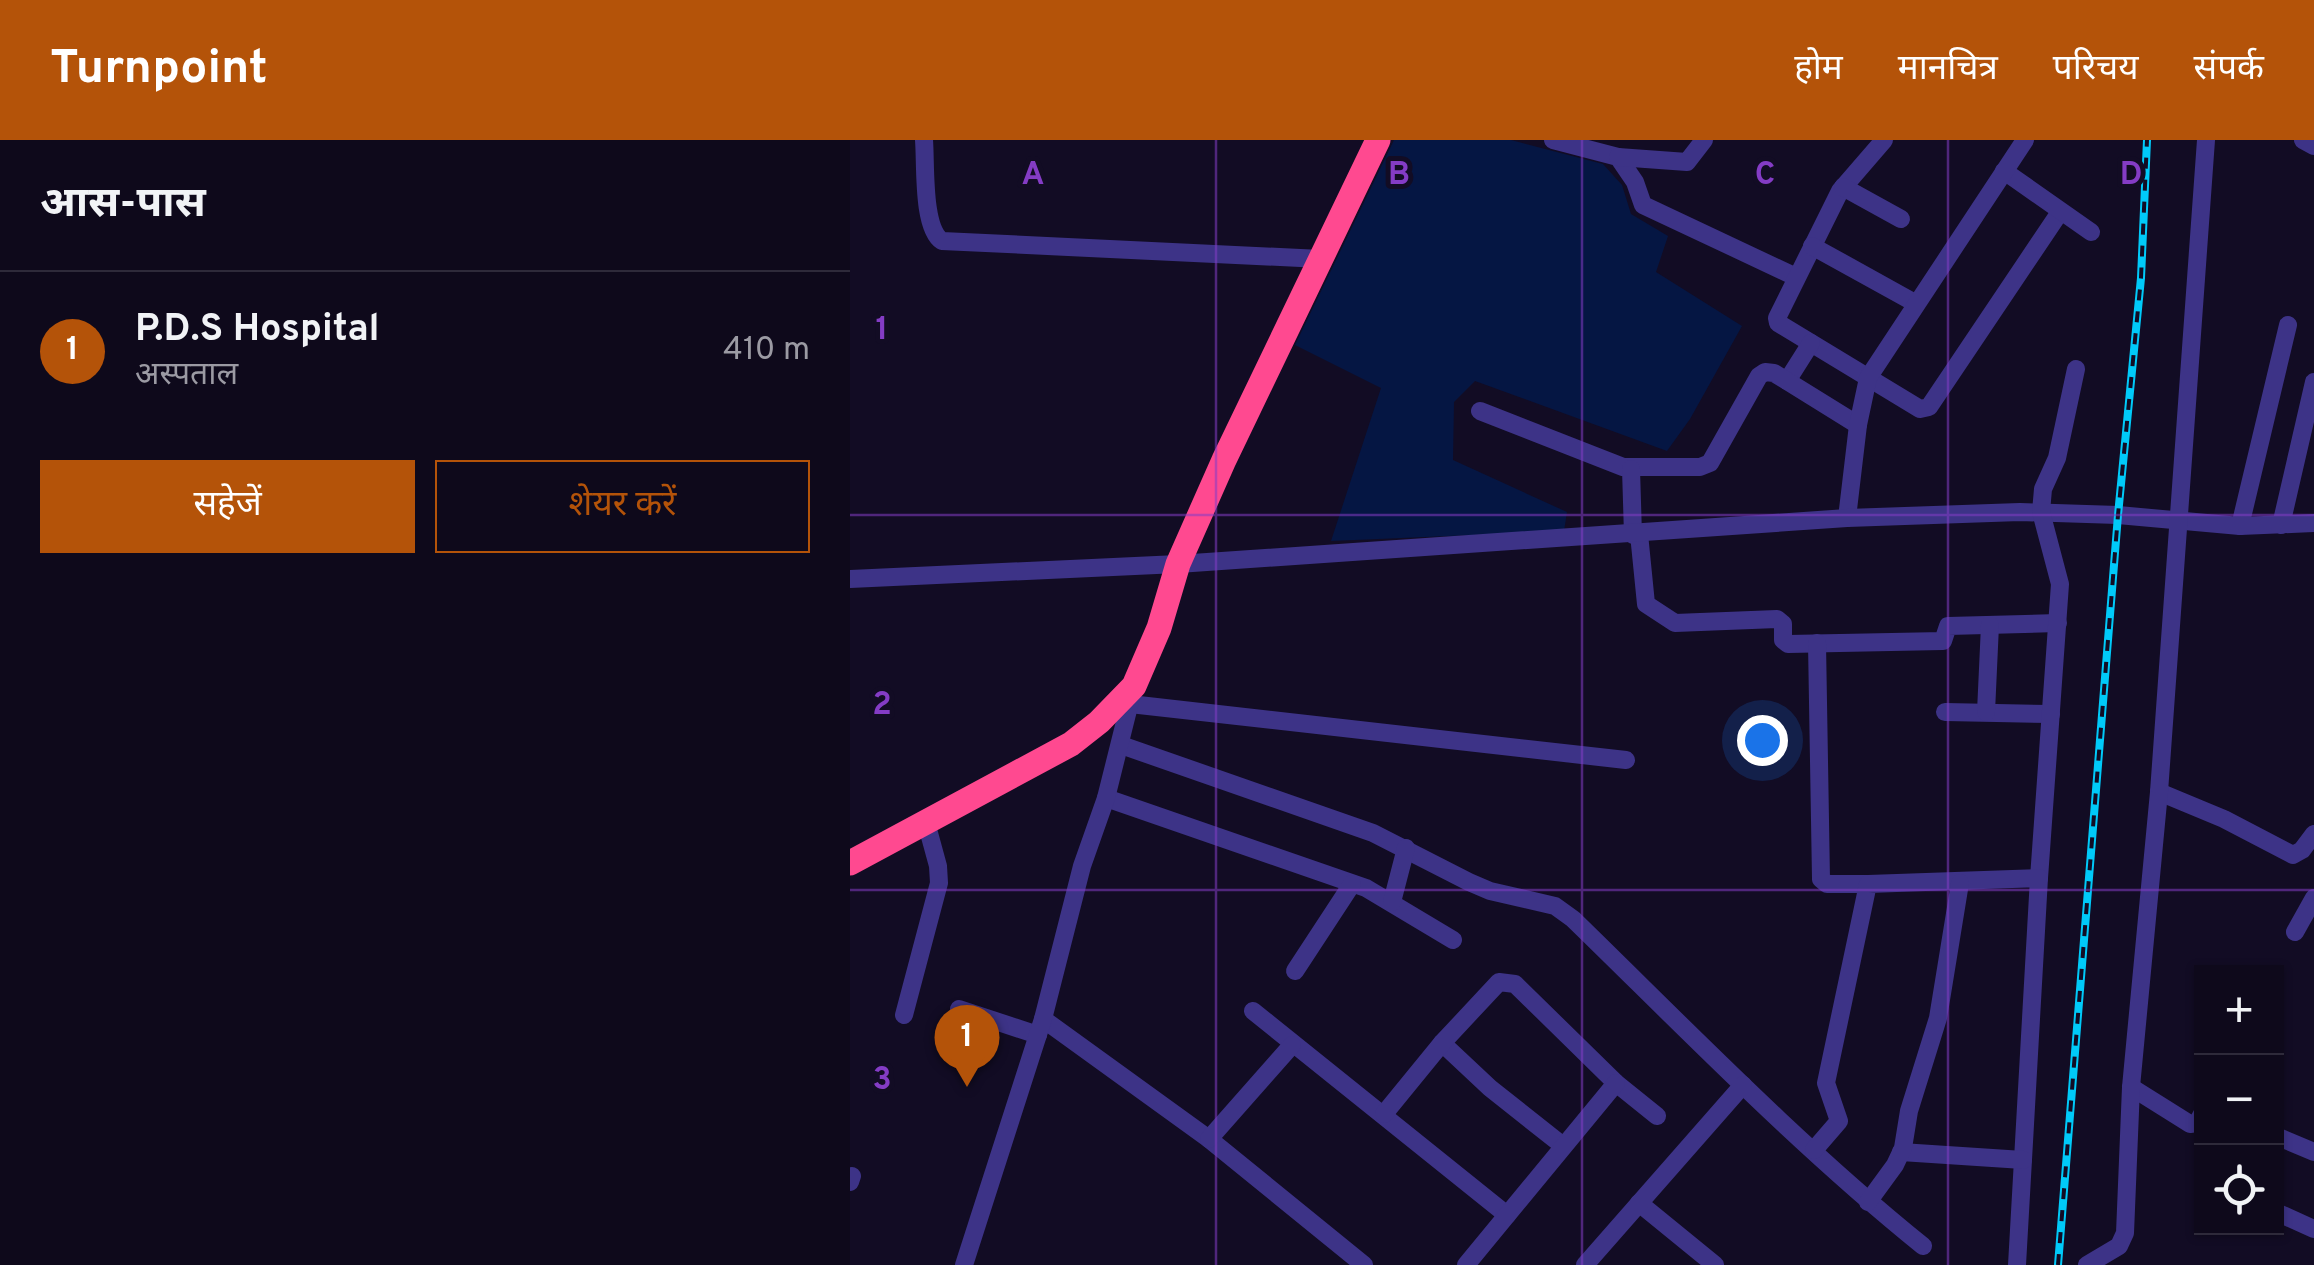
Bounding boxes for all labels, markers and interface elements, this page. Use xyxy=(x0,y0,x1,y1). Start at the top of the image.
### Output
text: Turnpoint xyxy=(50,40,268,100)
text: होम xyxy=(1794,48,1843,92)
text: मानचित्र xyxy=(1898,48,1998,92)
text: परिचय xyxy=(2053,48,2139,92)
text: संपर्क xyxy=(2194,48,2264,92)
text: A xyxy=(1022,156,1044,196)
text: B xyxy=(1388,156,1410,196)
text: C xyxy=(1755,156,1775,196)
text: D xyxy=(2120,156,2142,196)
text: आस-पास xyxy=(40,179,206,232)
text: P.D.S Hospital xyxy=(135,306,380,355)
text: 1 xyxy=(876,311,888,351)
text: 1 xyxy=(66,331,79,371)
text: 410 m xyxy=(723,331,810,371)
text: अस्पताल xyxy=(135,356,238,396)
button: सहेजें xyxy=(40,460,415,553)
button: शेयर करें xyxy=(435,460,810,553)
text: 2 xyxy=(872,686,892,726)
your location xyxy=(1737,715,1788,766)
map controls xyxy=(2194,965,2284,1235)
button: + xyxy=(2194,965,2284,1055)
pin: 1 xyxy=(934,1004,1000,1087)
button: − xyxy=(2194,1055,2284,1145)
text: 3 xyxy=(872,1061,892,1101)
button: locate xyxy=(2194,1145,2284,1235)

